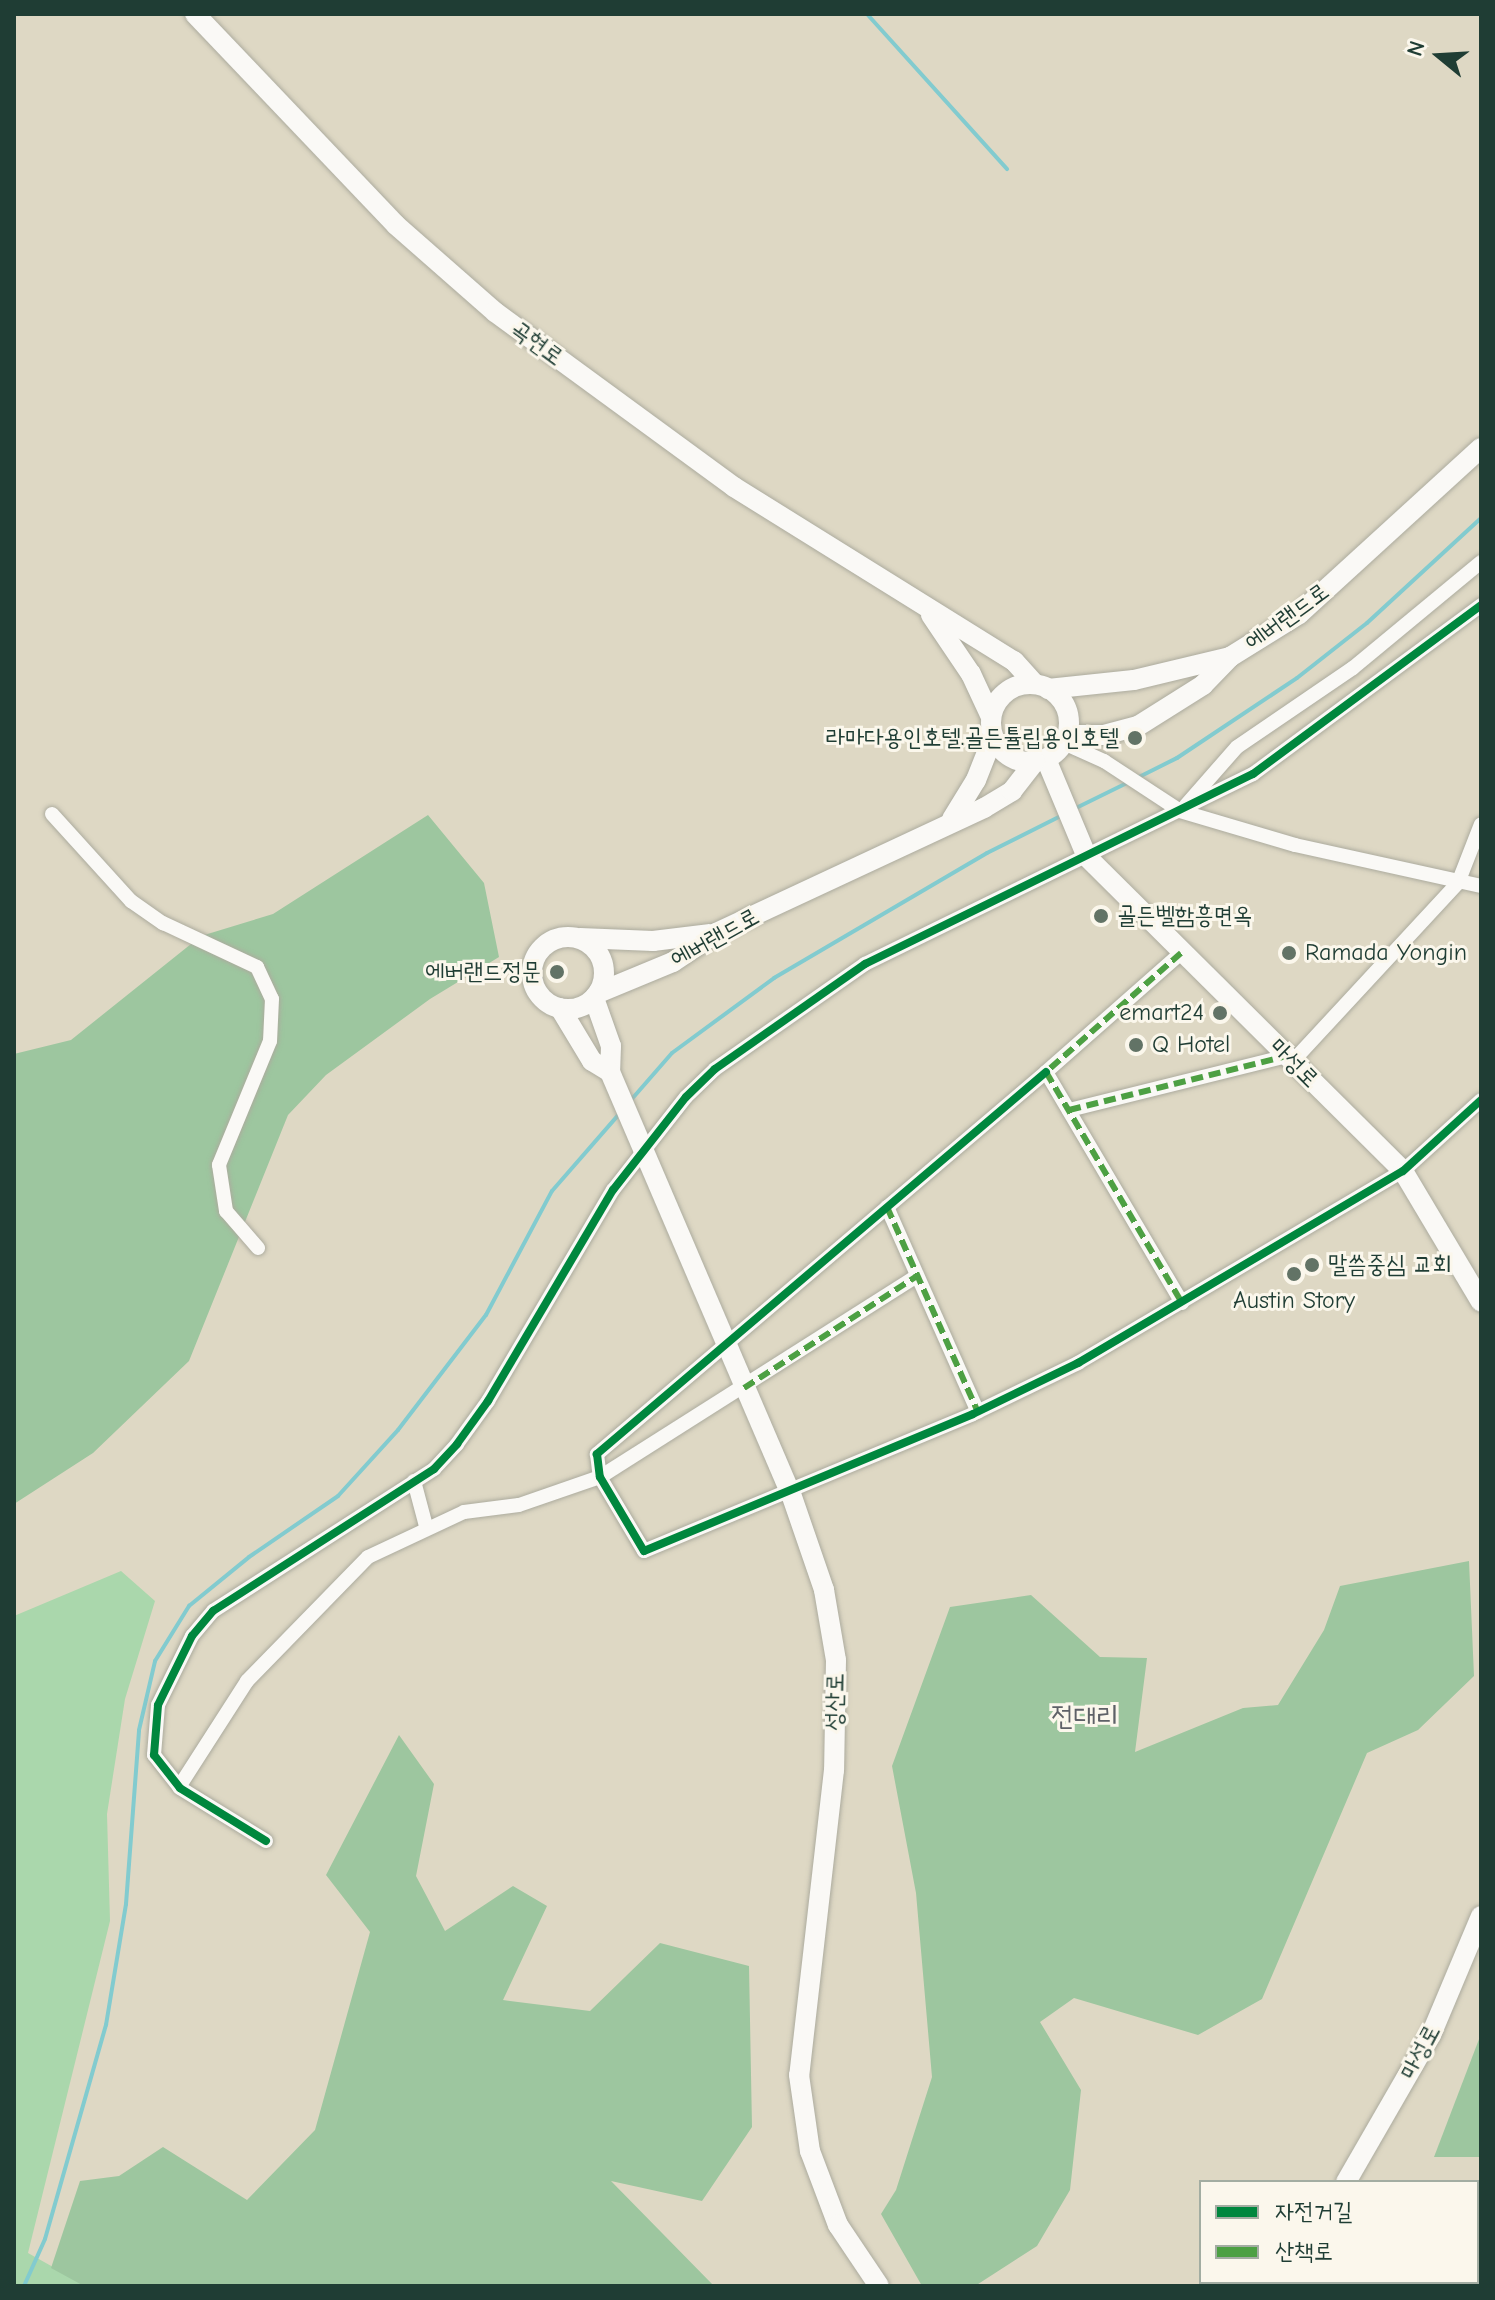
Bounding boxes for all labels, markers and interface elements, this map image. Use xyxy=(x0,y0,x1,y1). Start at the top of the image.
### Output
north arrow xyxy=(1399,16,1479,96)
text: N xyxy=(1402,38,1431,59)
street label: 곡현로 xyxy=(505,314,569,372)
street label: 에버랜드로 xyxy=(1239,577,1335,657)
place label: 라마다용인호텔.골든튤립용인호텔 xyxy=(826,724,1119,752)
marker: 라마다용인호텔.골든튤립용인호텔 xyxy=(1126,729,1144,747)
street label: 에버랜드로 xyxy=(666,902,764,974)
place label: 골든벨함흥면옥 xyxy=(1117,902,1252,930)
marker: 골든벨함흥면옥 xyxy=(1092,907,1110,925)
place label: Ramada Yongin xyxy=(1305,939,1467,967)
marker: Ramada Yongin xyxy=(1280,944,1298,962)
place label: 에버랜드정문 xyxy=(425,958,541,986)
marker: 에버랜드정문 xyxy=(548,963,566,981)
place label: emart24 xyxy=(1119,999,1204,1027)
marker: emart24 xyxy=(1211,1004,1229,1022)
place label: Q Hotel xyxy=(1152,1031,1230,1059)
street label: 마성로 xyxy=(1263,1032,1325,1094)
marker: Q Hotel xyxy=(1127,1036,1145,1054)
place label: 말씀중심 교회 xyxy=(1328,1251,1452,1279)
marker: 말씀중심 교회 xyxy=(1303,1256,1321,1274)
marker: Austin Story xyxy=(1285,1265,1303,1283)
place label: Austin Story xyxy=(1233,1287,1355,1315)
street label: 성산로 xyxy=(820,1673,850,1731)
district label: 전대리 xyxy=(1051,1699,1119,1733)
street label: 마성로 xyxy=(1394,2020,1446,2084)
legend xyxy=(1199,2180,1479,2284)
text: 자전거길 xyxy=(1275,2197,1352,2225)
text: 산책로 xyxy=(1275,2237,1333,2265)

